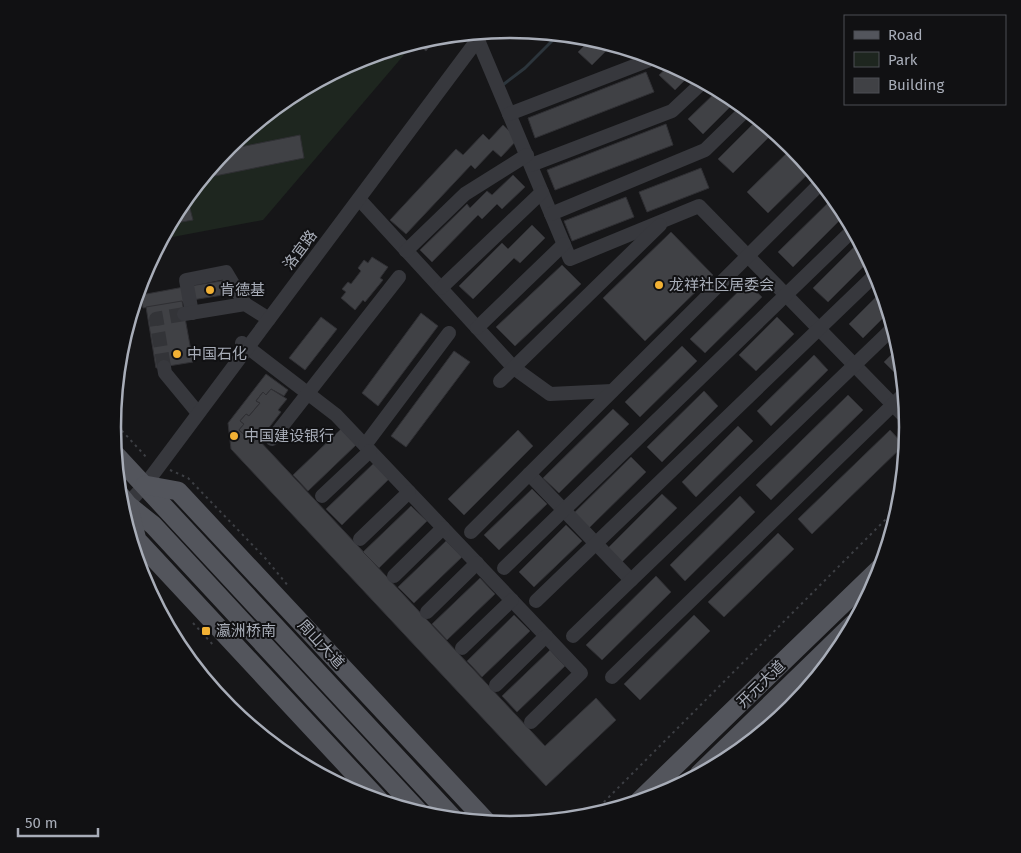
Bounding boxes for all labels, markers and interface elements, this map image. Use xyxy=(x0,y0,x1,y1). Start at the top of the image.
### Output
legend xyxy=(844,15,1006,105)
text: Road xyxy=(888,26,923,44)
text: Park xyxy=(888,51,918,69)
text: Building xyxy=(888,76,944,94)
street label: 洛宜路 xyxy=(279,227,321,273)
place label: 龙祥社区居委会 xyxy=(669,276,774,294)
marker: 龙祥社区居委会 xyxy=(653,279,665,291)
place label: 肯德基 xyxy=(220,281,265,299)
marker: 肯德基 xyxy=(204,284,216,296)
place label: 中国石化 xyxy=(187,345,247,363)
marker: 中国石化 xyxy=(171,348,183,360)
place label: 中国建设银行 xyxy=(244,427,334,445)
marker: 中国建设银行 xyxy=(228,430,240,442)
street label: 周山大道 xyxy=(294,616,348,672)
place label: 瀛洲桥南 xyxy=(216,622,276,640)
marker: 瀛洲桥南 xyxy=(200,625,212,637)
street label: 开元大道 xyxy=(733,657,789,711)
scale bar xyxy=(18,806,98,838)
text: 50 m xyxy=(25,814,58,832)

